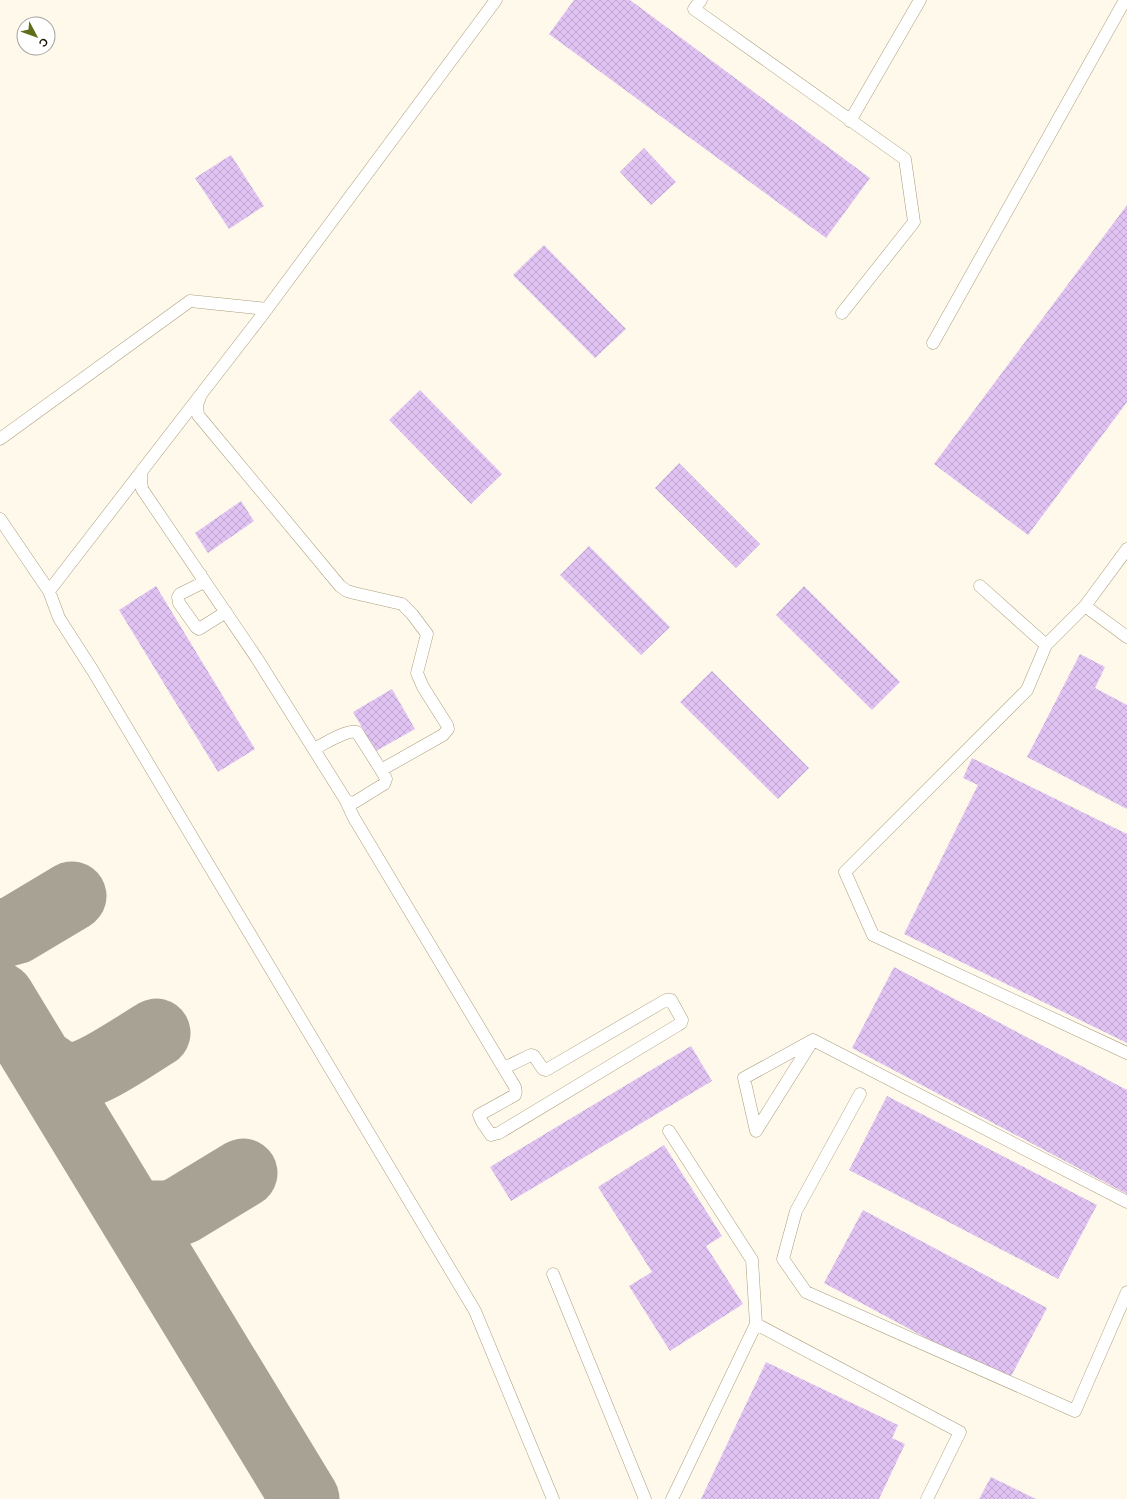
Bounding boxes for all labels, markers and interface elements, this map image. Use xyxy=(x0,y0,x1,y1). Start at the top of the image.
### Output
north arrow xyxy=(16,16,56,56)
text: С xyxy=(36,35,51,50)

